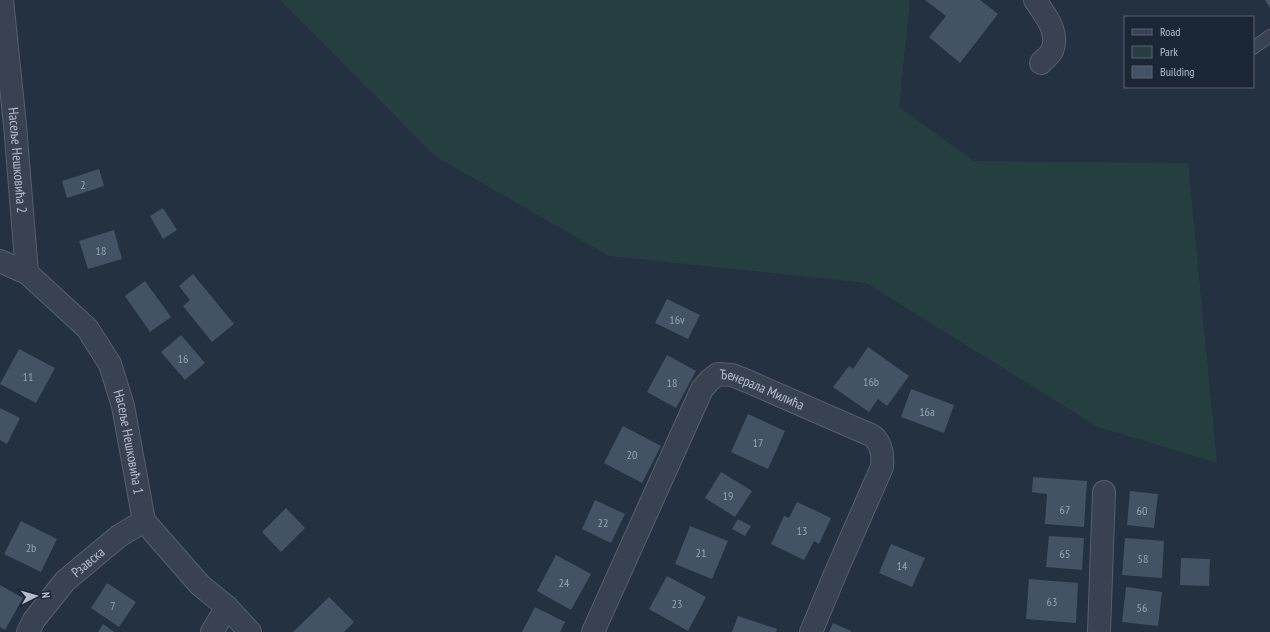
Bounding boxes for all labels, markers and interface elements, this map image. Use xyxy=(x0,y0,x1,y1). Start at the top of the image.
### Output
legend xyxy=(1124,16,1254,88)
text: Road xyxy=(1160,24,1180,39)
text: Park xyxy=(1160,44,1178,59)
text: Building xyxy=(1160,64,1195,79)
street label: Насеље Нешковића 2 xyxy=(4,106,31,214)
house number: 2 xyxy=(80,177,86,192)
house number: 18 xyxy=(96,243,106,258)
house number: 16v xyxy=(669,312,685,327)
house number: 16 xyxy=(178,351,188,366)
street label: Ђенерала Милића xyxy=(719,365,807,414)
house number: 11 xyxy=(23,369,33,384)
house number: 16b xyxy=(863,374,879,389)
house number: 18 xyxy=(667,375,677,390)
street label: Насеље Нешковића 1 xyxy=(109,387,148,496)
house number: 16a xyxy=(919,404,935,419)
house number: 17 xyxy=(753,435,763,450)
house number: 20 xyxy=(627,447,637,462)
house number: 19 xyxy=(723,488,733,503)
house number: 67 xyxy=(1060,502,1070,517)
house number: 60 xyxy=(1137,503,1147,518)
house number: 22 xyxy=(598,515,608,530)
house number: 13 xyxy=(797,523,807,538)
house number: 2b xyxy=(26,540,36,555)
street label: Рзавска xyxy=(67,543,108,581)
house number: 21 xyxy=(696,545,706,560)
house number: 65 xyxy=(1060,546,1070,561)
house number: 58 xyxy=(1138,551,1148,566)
house number: 14 xyxy=(897,558,908,573)
house number: 24 xyxy=(559,575,570,590)
north arrow xyxy=(16,576,56,616)
text: N xyxy=(39,591,53,599)
house number: 63 xyxy=(1047,594,1057,609)
house number: 23 xyxy=(672,596,682,611)
house number: 7 xyxy=(110,598,116,613)
house number: 56 xyxy=(1137,600,1147,615)

